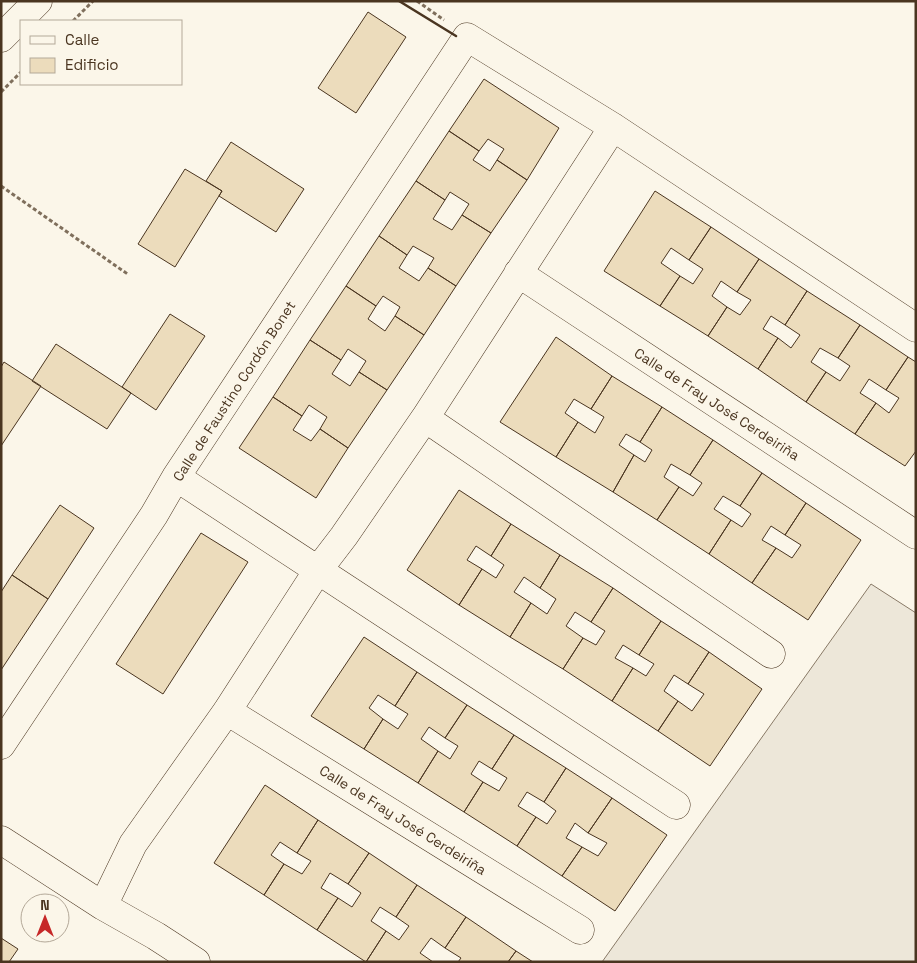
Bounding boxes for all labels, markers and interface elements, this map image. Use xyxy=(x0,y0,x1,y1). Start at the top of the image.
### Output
legend xyxy=(20,20,182,85)
text: Calle xyxy=(65,30,100,49)
text: Edificio xyxy=(65,55,119,74)
street label: Calle de Faustino Cordón Bonet xyxy=(169,297,299,485)
street label: Calle de Fray José Cerdeiriña xyxy=(631,344,803,464)
street label: Calle de Fray José Cerdeiriña xyxy=(316,761,490,879)
north arrow xyxy=(20,893,70,943)
text: N xyxy=(40,896,50,914)

